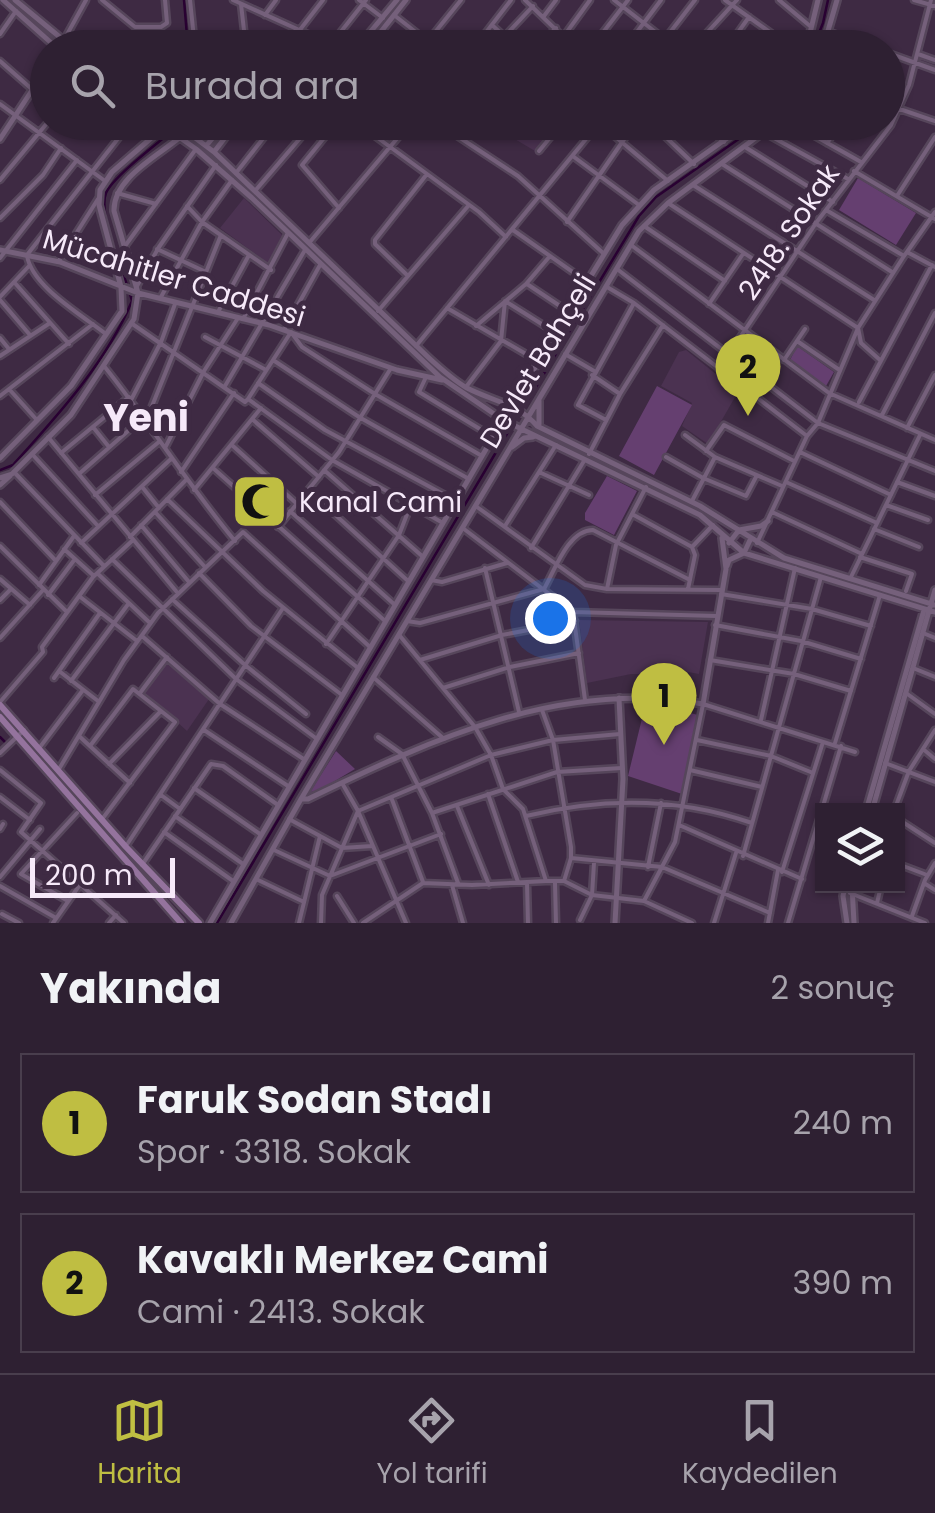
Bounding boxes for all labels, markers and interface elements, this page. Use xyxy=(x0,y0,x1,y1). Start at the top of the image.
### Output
search box xyxy=(30,30,905,140)
icon: search xyxy=(65,58,120,113)
text: Burada ara xyxy=(145,59,360,112)
street label: 2418. Sokak xyxy=(729,156,849,307)
street label: Mücahitler Caddesi xyxy=(38,220,310,336)
street label: Devlet Bahçeli xyxy=(471,267,605,455)
pin: 2 xyxy=(716,334,780,416)
district label: Yeni xyxy=(103,391,189,444)
mosque icon: Kanal Cami xyxy=(230,472,290,532)
place label: Kanal Cami xyxy=(299,483,462,522)
your location xyxy=(525,593,576,644)
pin: 1 xyxy=(632,662,696,745)
map controls xyxy=(815,803,905,893)
button: layers xyxy=(815,803,905,893)
scale bar xyxy=(30,853,175,898)
text: 200 m xyxy=(45,856,133,895)
text: Yakında xyxy=(40,959,221,1018)
text: 2 sonuç xyxy=(770,965,895,1010)
text: Faruk Sodan Stadı xyxy=(137,1073,492,1126)
text: 1 xyxy=(68,1100,81,1145)
text: 240 m xyxy=(793,1100,893,1145)
text: Spor · 3318. Sokak xyxy=(137,1129,411,1174)
text: Kavaklı Merkez Cami xyxy=(137,1233,548,1286)
text: 2 xyxy=(65,1260,84,1305)
text: 390 m xyxy=(792,1260,893,1305)
text: Cami · 2413. Sokak xyxy=(137,1289,425,1334)
tab: Harita xyxy=(97,1393,182,1495)
tab: Yol tarifi xyxy=(376,1393,488,1495)
tab: Kaydedilen xyxy=(682,1393,838,1495)

